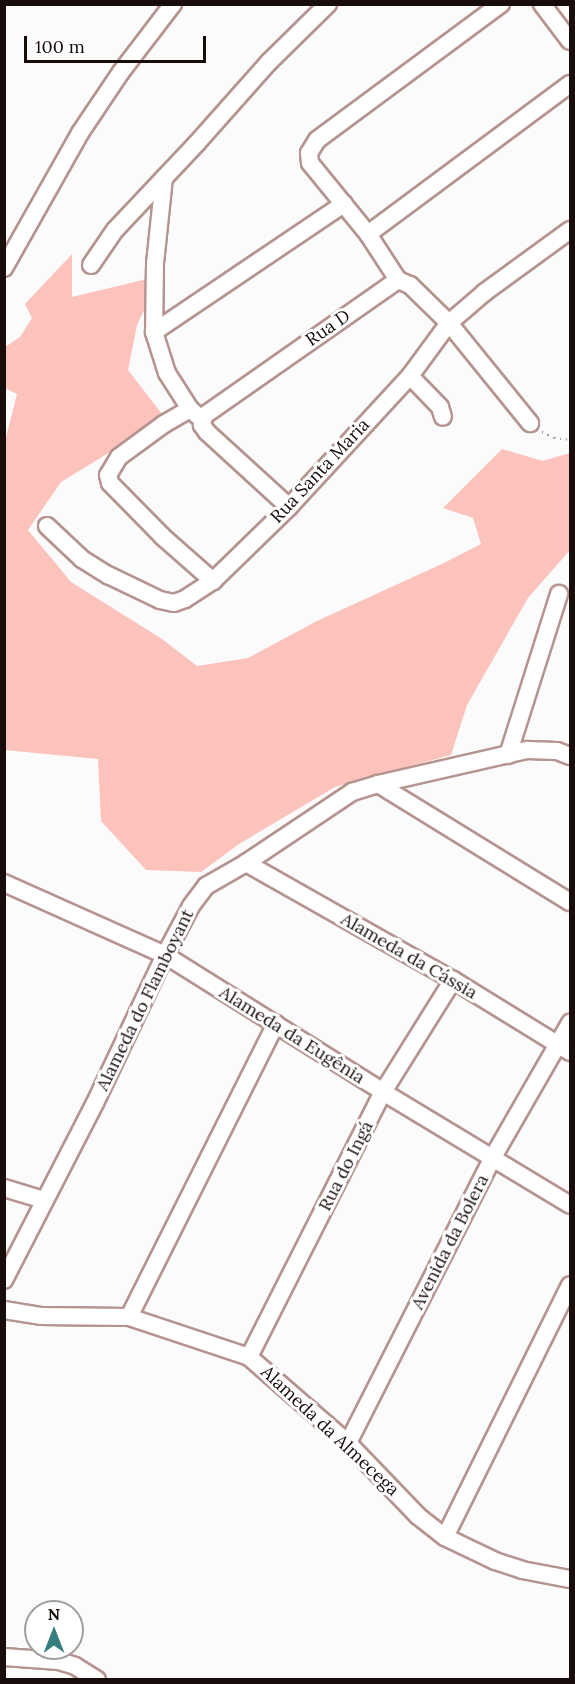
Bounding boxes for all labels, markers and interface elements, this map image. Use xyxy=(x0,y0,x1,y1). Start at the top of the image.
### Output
scale bar xyxy=(27,24,208,62)
text: 100 m xyxy=(35,35,85,58)
street label: Rua D xyxy=(302,305,354,351)
street label: Rua Santa Maria xyxy=(266,414,374,528)
street label: Alameda do Flamboyant xyxy=(92,906,198,1094)
street label: Alameda da Cássia xyxy=(337,908,481,1004)
street label: Alameda da Eugênia xyxy=(215,981,369,1089)
street label: Rua do Ingá xyxy=(314,1117,378,1215)
street label: Avenida da Bolera xyxy=(407,1171,493,1313)
street label: Alameda da Almecega xyxy=(256,1361,404,1501)
north arrow xyxy=(24,1600,84,1660)
text: N xyxy=(48,1604,60,1624)

